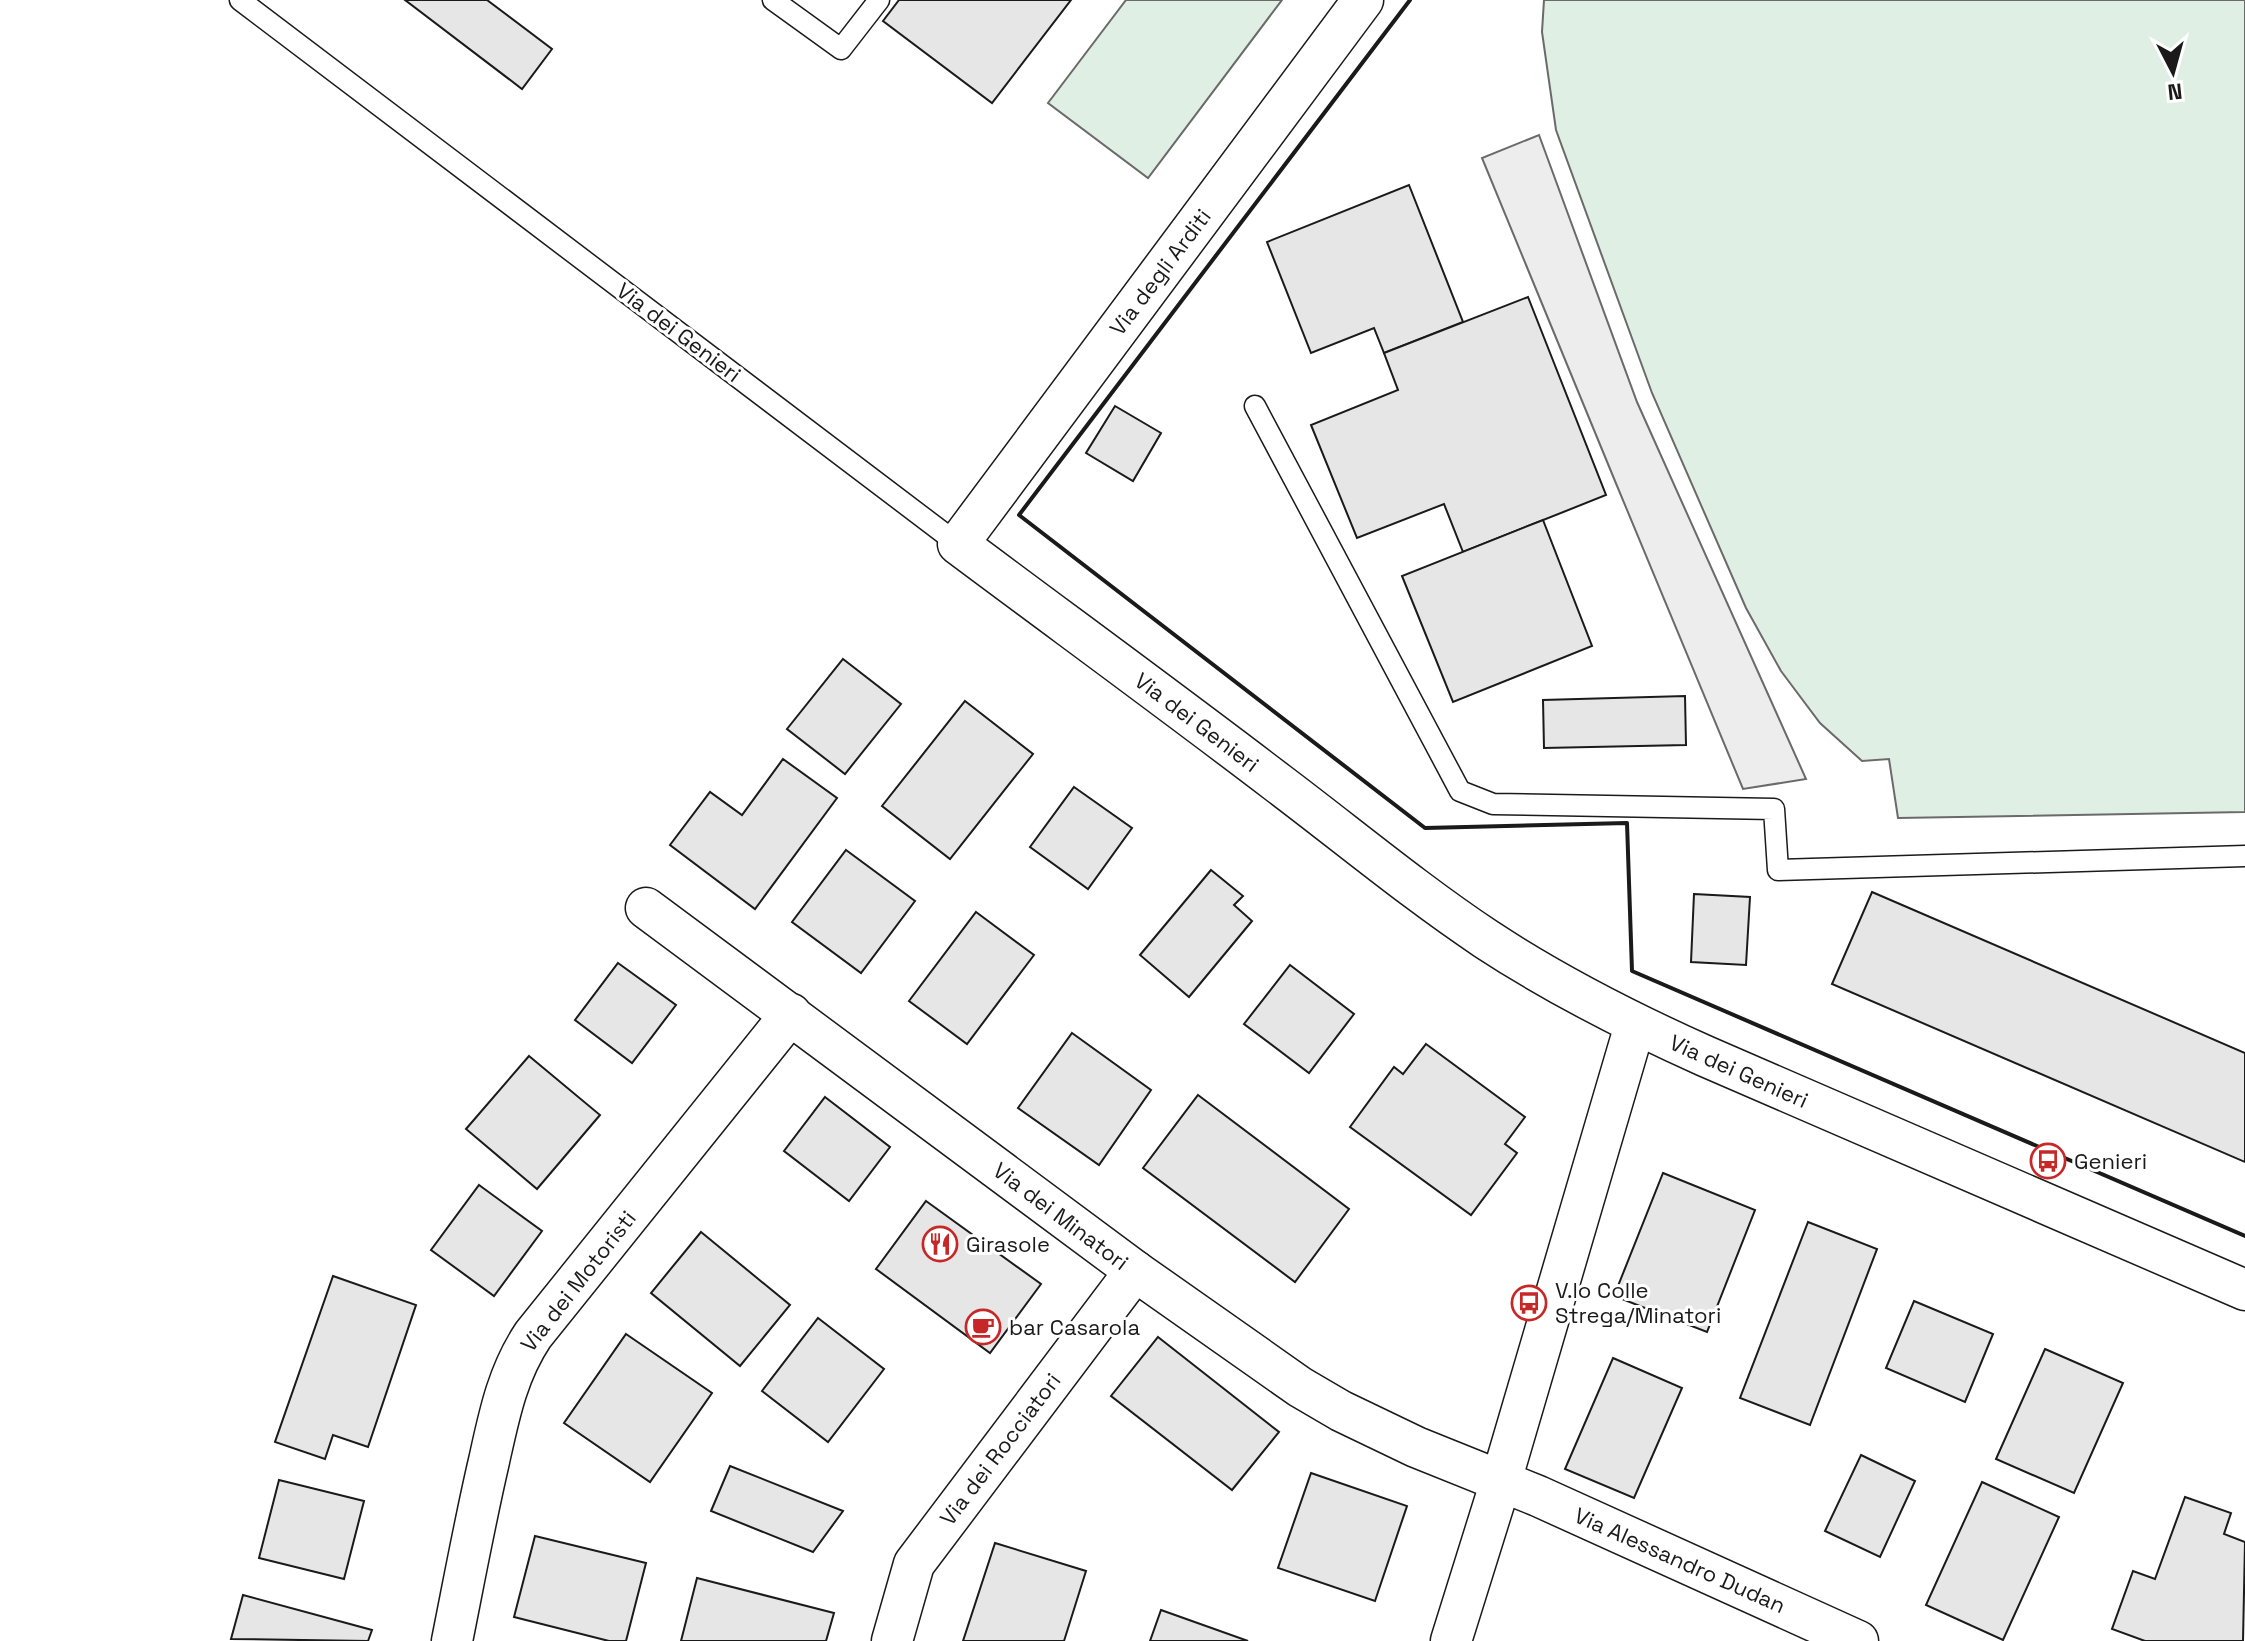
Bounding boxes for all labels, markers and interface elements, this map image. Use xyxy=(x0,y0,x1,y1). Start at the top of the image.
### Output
north arrow xyxy=(2133,32,2213,112)
text: N xyxy=(2166,77,2184,107)
street label: Via degli Arditi xyxy=(1103,203,1217,341)
street label: Via dei Genieri xyxy=(611,276,747,388)
street label: Via dei Genieri xyxy=(1129,666,1265,778)
street label: Via dei Genieri xyxy=(1665,1028,1813,1114)
bus stop icon: Genieri xyxy=(2029,1142,2067,1180)
place label: Genieri xyxy=(2074,1147,2147,1175)
street label: Via dei Minatori xyxy=(988,1156,1134,1276)
street label: Via dei Motoristi xyxy=(514,1205,642,1357)
restaurant icon: Girasole xyxy=(921,1225,959,1263)
place label: Girasole xyxy=(966,1230,1050,1258)
place label: V.lo Colle Strega/Minatori xyxy=(1555,1276,1721,1329)
bus stop icon: V.lo Colle Strega/Minatori xyxy=(1510,1284,1548,1322)
cafe icon: bar Casarola xyxy=(964,1308,1002,1346)
place label: bar Casarola xyxy=(1009,1313,1140,1341)
street label: Via dei Rocciatori xyxy=(934,1367,1066,1531)
street label: Via Alessandro Dudan xyxy=(1570,1501,1790,1619)

